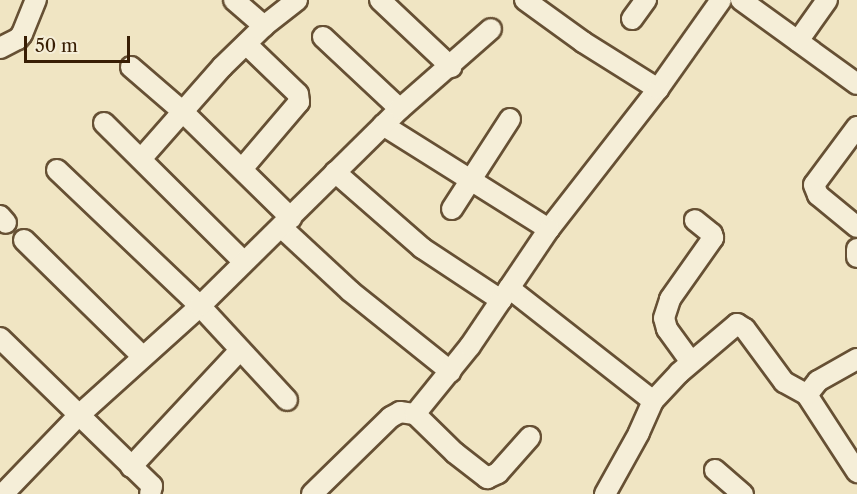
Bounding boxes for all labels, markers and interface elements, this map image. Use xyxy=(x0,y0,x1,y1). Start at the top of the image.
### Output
scale bar xyxy=(27,24,134,62)
text: 50 m xyxy=(35,35,78,57)

